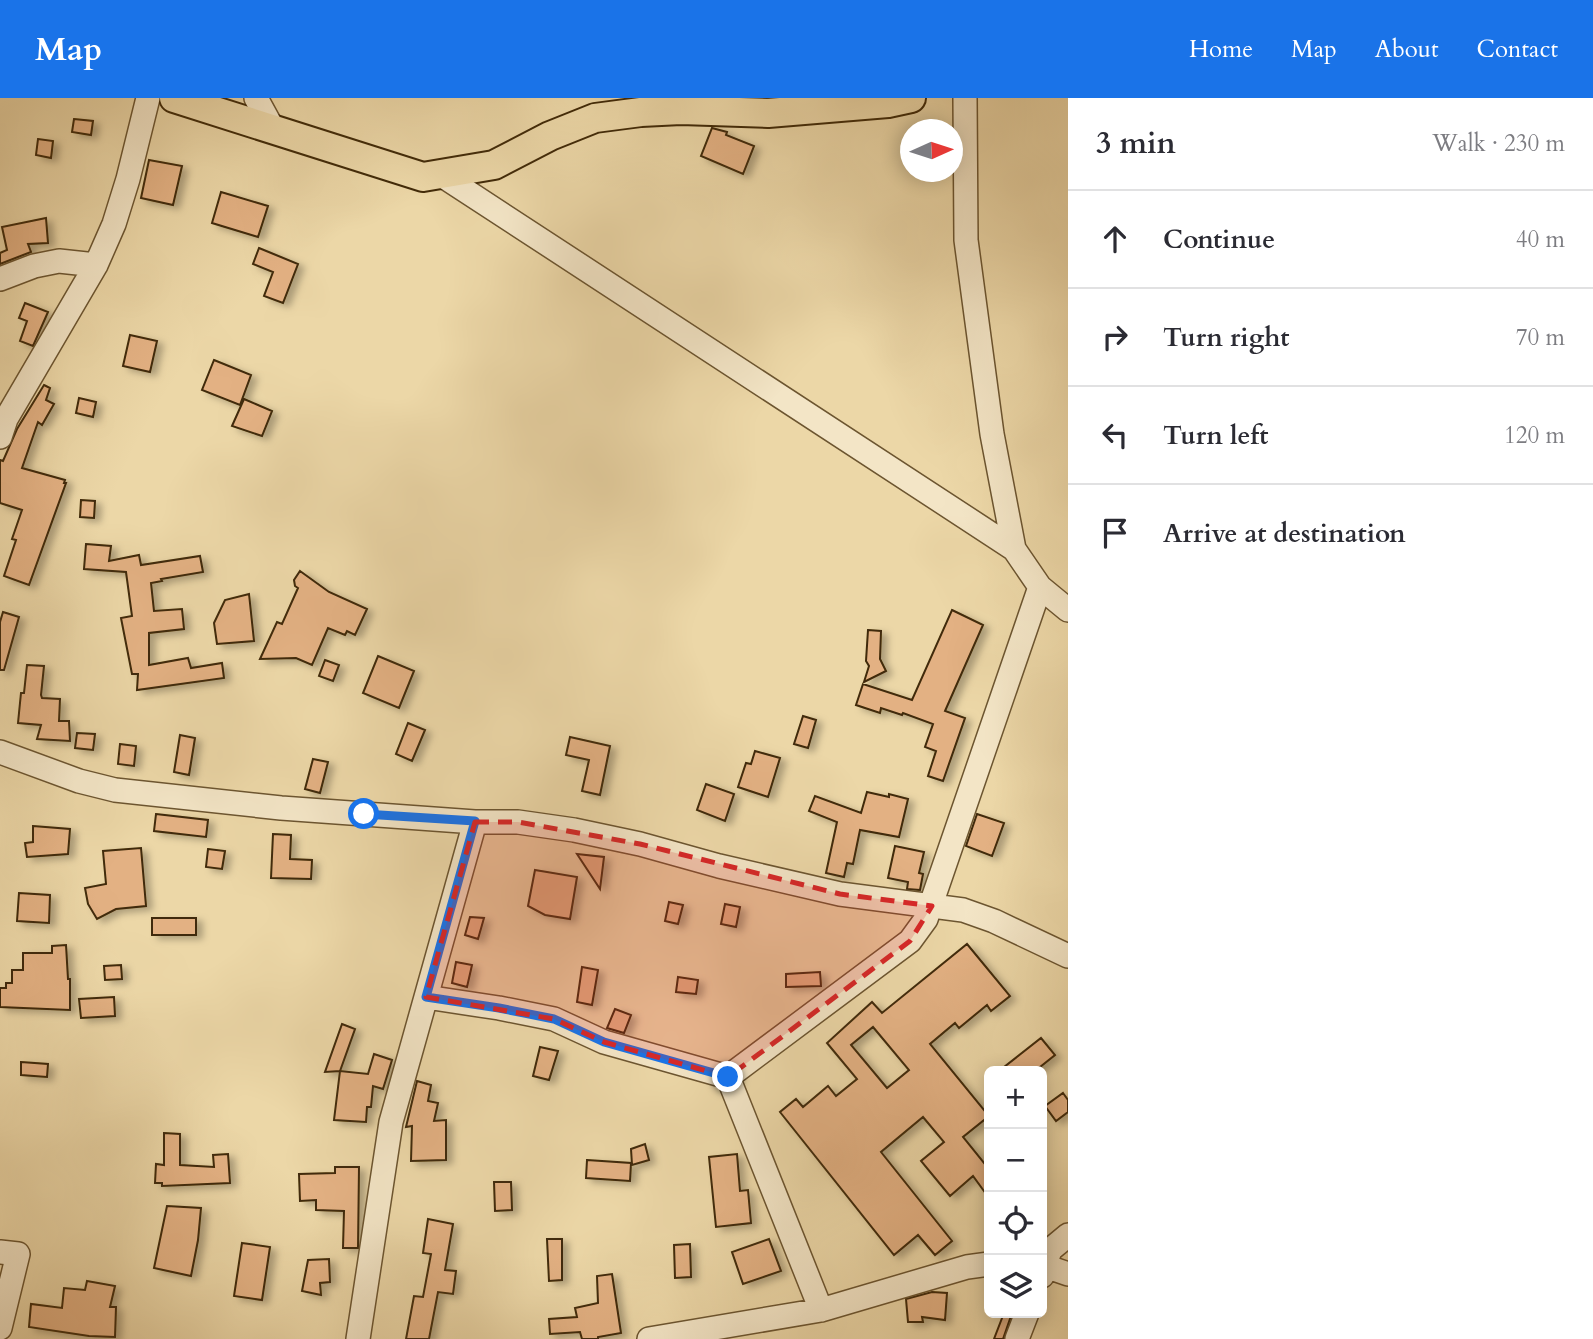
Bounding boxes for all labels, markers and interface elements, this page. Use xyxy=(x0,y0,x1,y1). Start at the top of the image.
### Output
text: Map xyxy=(35,27,102,72)
text: Home xyxy=(1189,33,1253,66)
text: Map xyxy=(1291,33,1337,66)
text: About xyxy=(1375,33,1439,66)
text: Contact xyxy=(1477,33,1558,66)
north arrow xyxy=(900,119,963,182)
text: 3 min xyxy=(1096,123,1176,164)
text: Walk · 230 m xyxy=(1432,128,1565,159)
icon: ahead xyxy=(1096,220,1134,258)
text: Continue xyxy=(1163,222,1275,257)
text: 40 m xyxy=(1516,224,1565,255)
icon: right xyxy=(1096,318,1134,356)
text: Turn right xyxy=(1163,320,1290,355)
text: 70 m xyxy=(1516,322,1565,353)
icon: left xyxy=(1096,416,1134,454)
text: Turn left xyxy=(1163,418,1268,453)
text: 120 m xyxy=(1504,420,1565,451)
icon: arrive xyxy=(1096,514,1134,552)
text: Arrive at destination xyxy=(1163,516,1406,551)
route start xyxy=(348,798,379,829)
route end xyxy=(712,1061,743,1092)
map controls xyxy=(984,1066,1047,1318)
button: + xyxy=(984,1066,1047,1129)
button: − xyxy=(984,1129,1047,1192)
button: locate xyxy=(984,1192,1047,1255)
button: layers xyxy=(984,1255,1047,1318)

